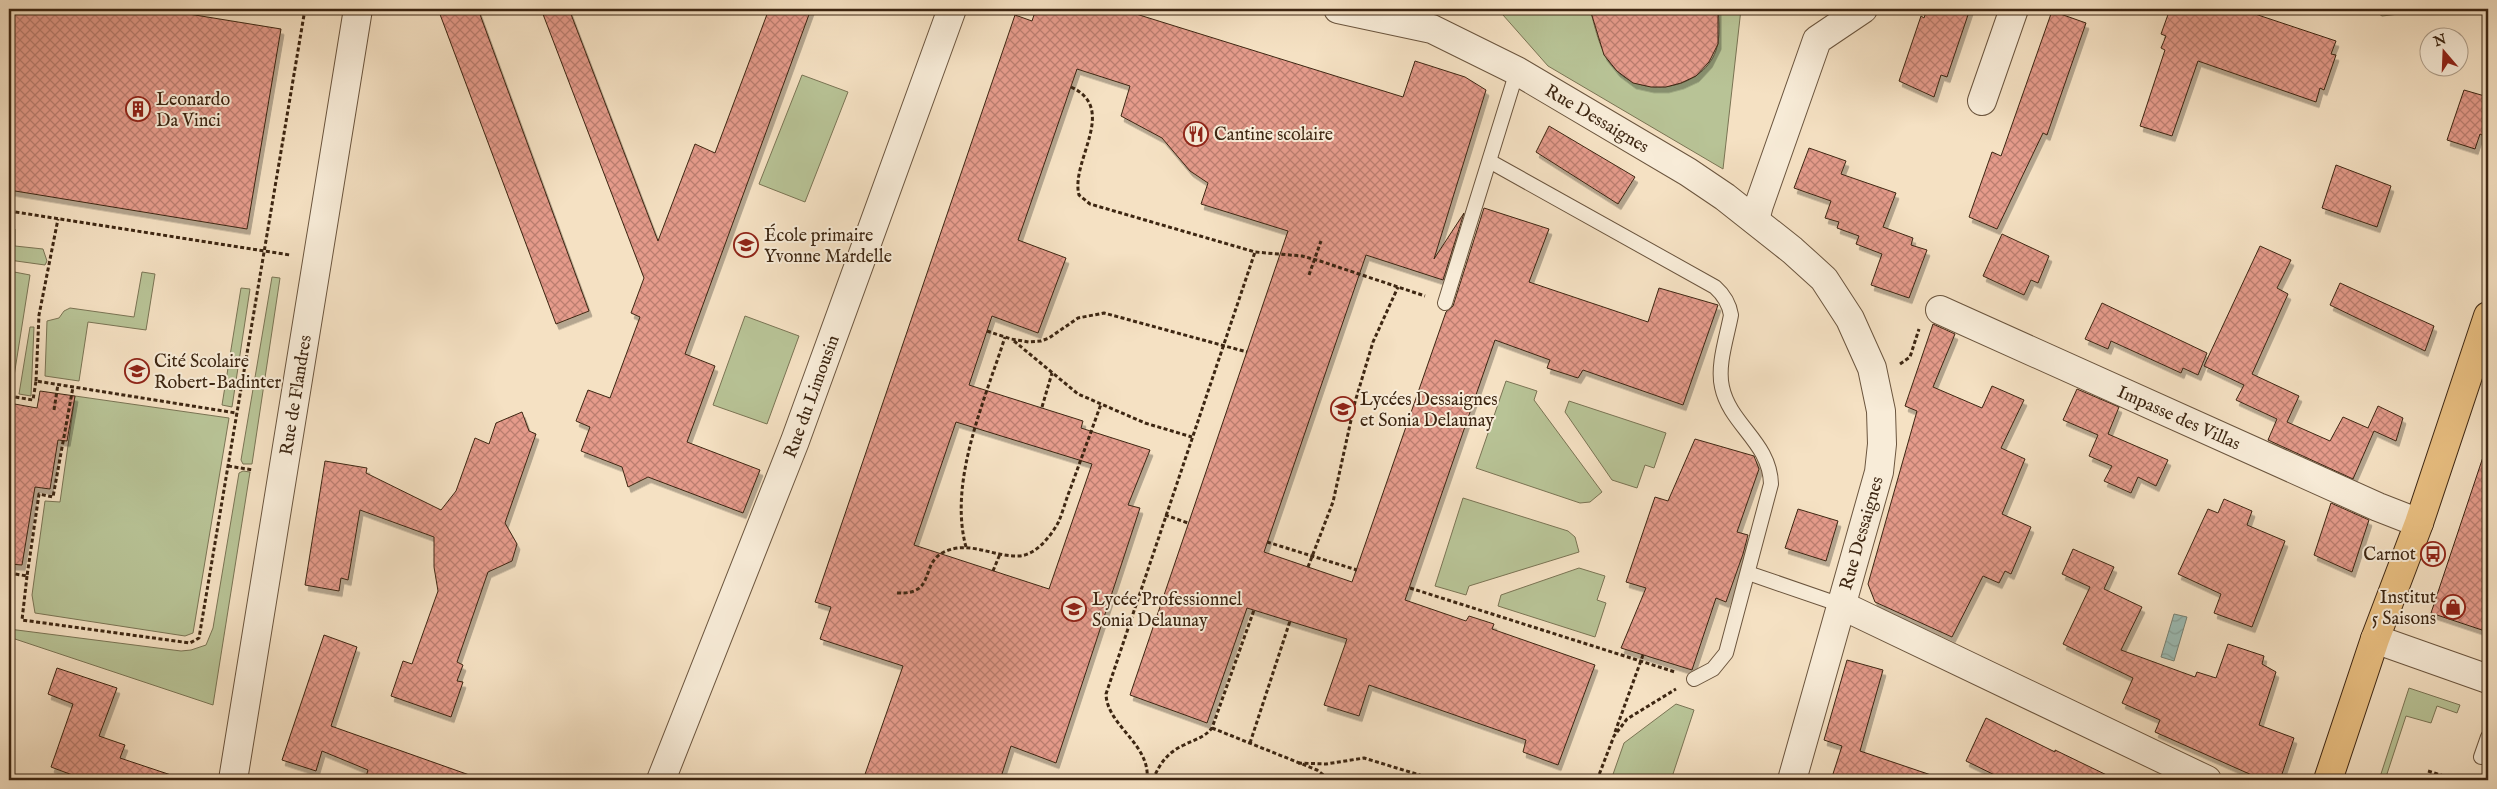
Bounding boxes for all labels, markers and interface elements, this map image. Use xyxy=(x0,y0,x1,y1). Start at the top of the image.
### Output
north arrow xyxy=(2420,28,2470,78)
text: N xyxy=(2430,30,2449,51)
street label: Rue Dessaignes xyxy=(1540,80,1653,159)
place label: Leonardo Da Vinci xyxy=(156,89,230,133)
building icon: Leonardo Da Vinci xyxy=(125,96,151,122)
restaurant icon: Cantine scolaire xyxy=(1183,121,1209,147)
place label: Cantine scolaire xyxy=(1214,124,1333,147)
place label: École primaire Yvonne Mardelle xyxy=(764,223,892,269)
school or university icon: École primaire Yvonne Mardelle xyxy=(733,232,759,258)
street label: Rue du Limousin xyxy=(779,332,846,462)
street label: Rue de Flandres xyxy=(276,333,318,457)
place label: Cité Scolaire Robert-Badinter xyxy=(154,351,281,395)
school or university icon: Cité Scolaire Robert-Badinter xyxy=(124,358,150,384)
street label: Impasse des Villas xyxy=(2113,381,2244,457)
place label: Lycées Dessaignes et Sonia Delaunay xyxy=(1360,389,1497,433)
school or university icon: Lycées Dessaignes et Sonia Delaunay xyxy=(1330,396,1356,422)
street label: Rue Dessaignes xyxy=(1835,474,1890,593)
bus stop icon: Carnot xyxy=(2420,541,2446,567)
place label: Carnot xyxy=(2363,544,2416,567)
place label: Institut 5 Saisons xyxy=(2372,587,2436,631)
place label: Lycée Professionnel Sonia Delaunay xyxy=(1092,589,1242,633)
shop icon: Institut 5 Saisons xyxy=(2440,594,2466,620)
school or university icon: Lycée Professionnel Sonia Delaunay xyxy=(1061,596,1087,622)

